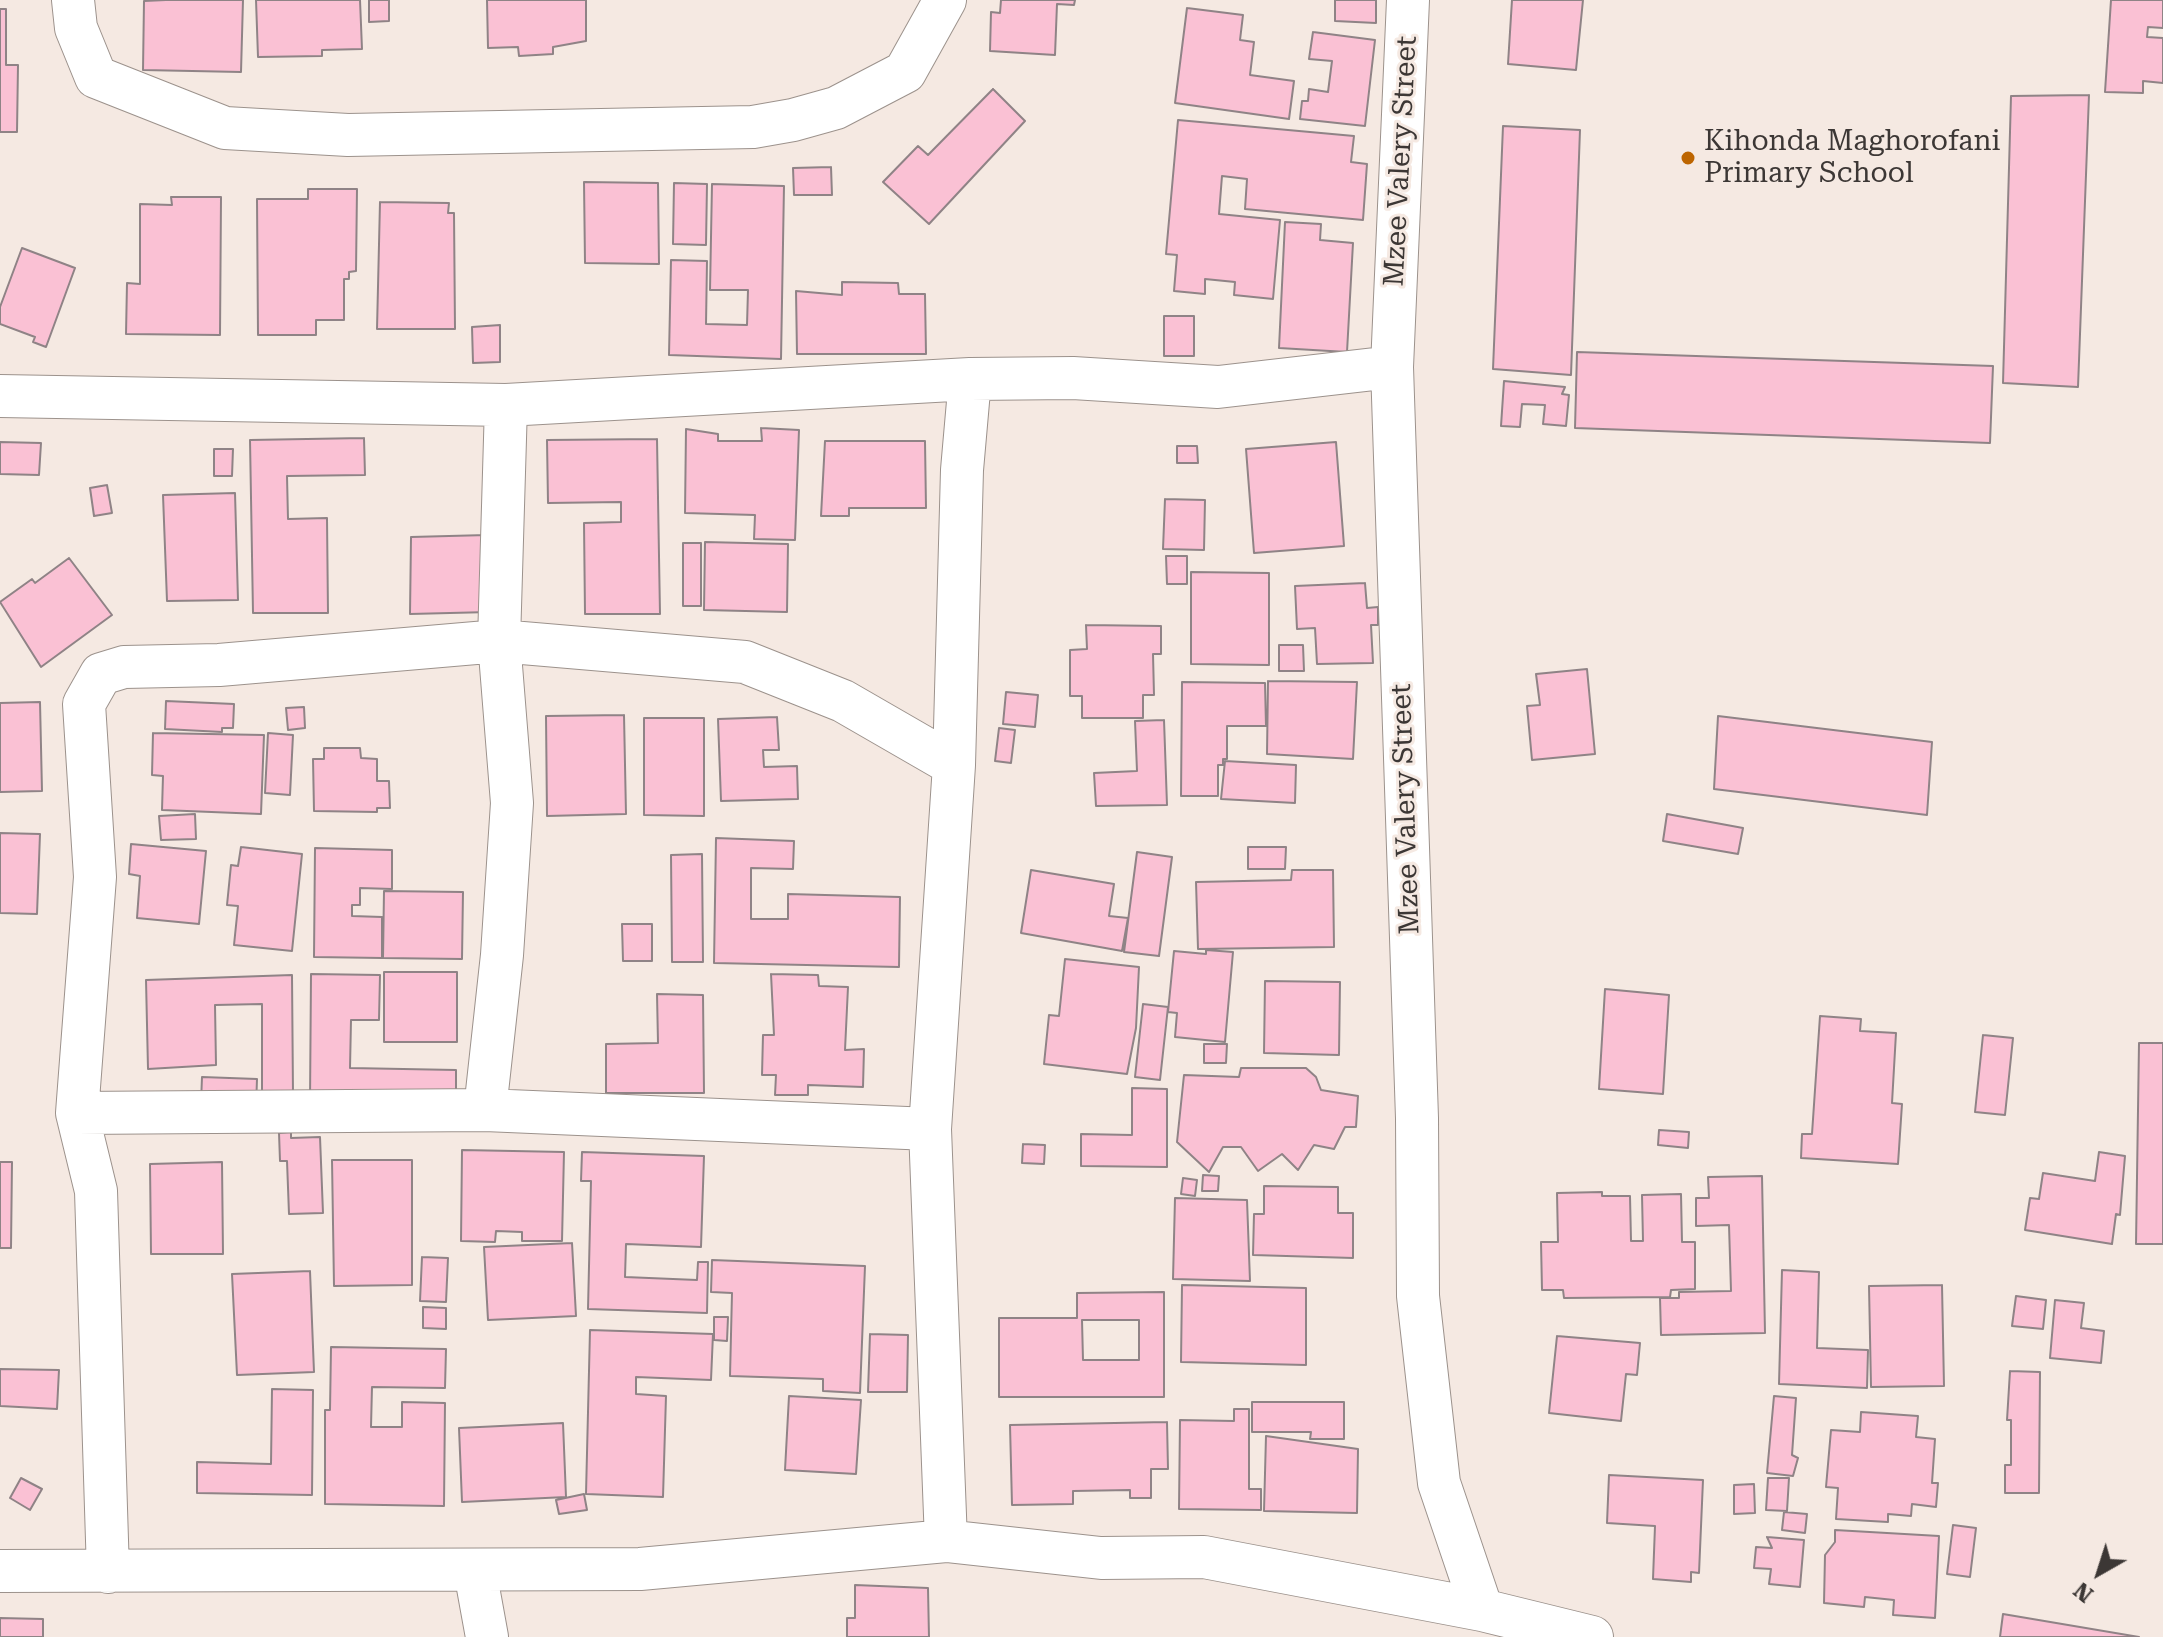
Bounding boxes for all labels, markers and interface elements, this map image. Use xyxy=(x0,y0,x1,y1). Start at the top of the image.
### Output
street label: Mzee Valery Street xyxy=(1378,35,1424,287)
place label: Kihonda Maghorofani Primary School xyxy=(1704,125,2000,191)
marker: Kihonda Maghorofani Primary School xyxy=(1679,149,1697,167)
street label: Mzee Valery Street xyxy=(1385,683,1427,935)
north arrow xyxy=(2059,1533,2139,1613)
text: N xyxy=(2069,1577,2098,1607)

